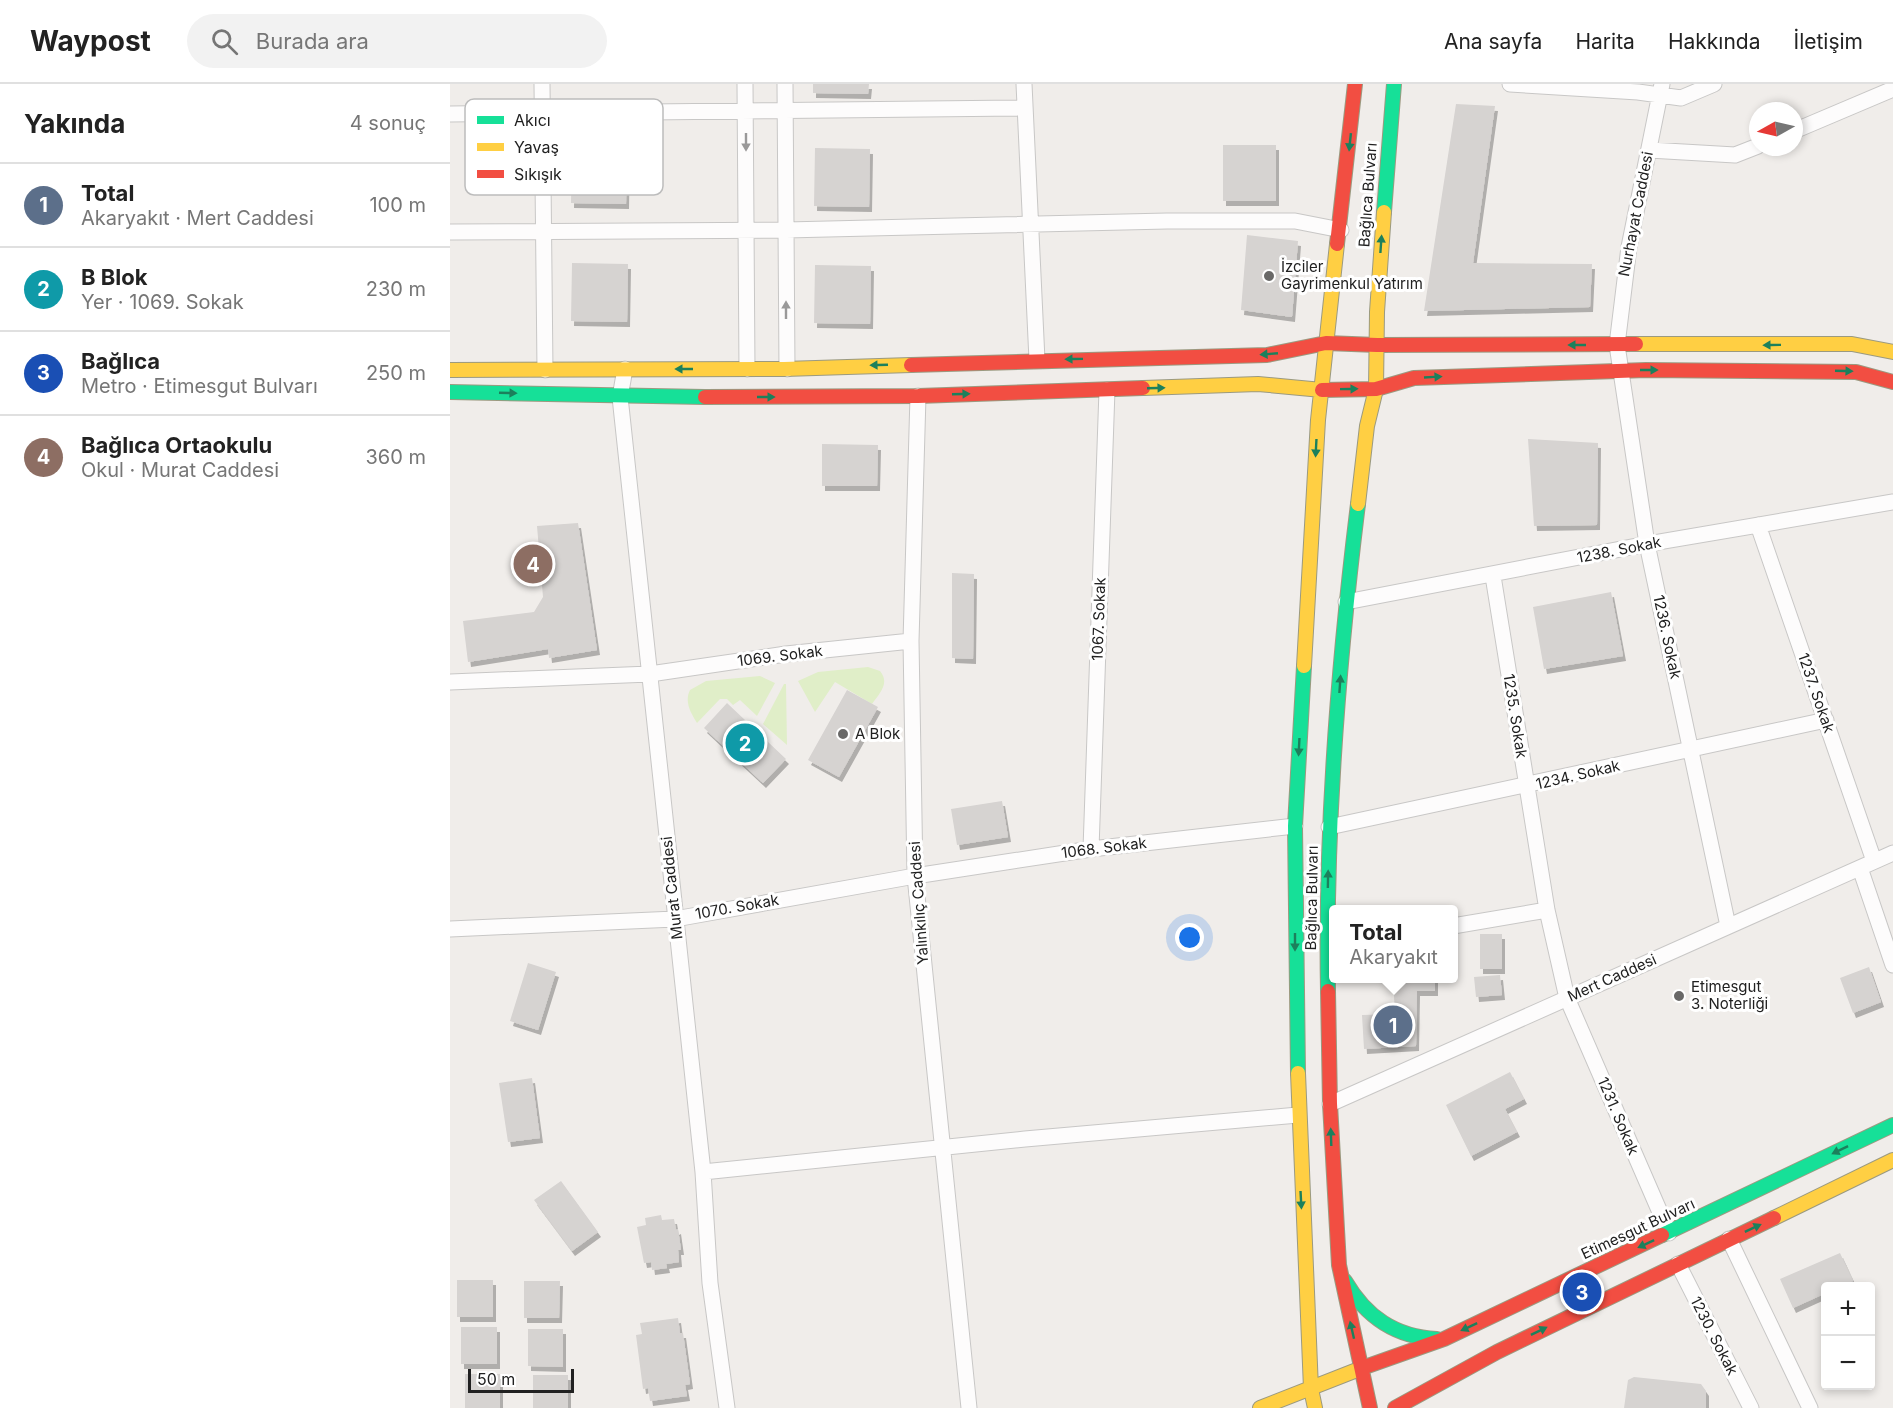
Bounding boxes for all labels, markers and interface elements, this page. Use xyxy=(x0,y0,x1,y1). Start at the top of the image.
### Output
search box xyxy=(187,14,607,68)
text: Waypost xyxy=(30,24,151,58)
icon: search xyxy=(208,25,241,58)
text: Burada ara xyxy=(256,28,369,54)
text: Ana sayfa xyxy=(1444,29,1542,54)
text: Harita xyxy=(1575,29,1635,54)
text: Hakkında xyxy=(1668,29,1761,54)
text: İletişim xyxy=(1794,29,1863,54)
legend xyxy=(465,99,663,195)
north arrow xyxy=(1749,102,1803,156)
text: Yakında xyxy=(24,108,125,139)
text: Akıcı xyxy=(514,110,551,130)
text: 4 sonuç xyxy=(350,111,426,135)
one-way arrow xyxy=(741,133,751,152)
one-way arrow xyxy=(1345,133,1355,152)
text: Yavaş xyxy=(514,137,559,157)
street label: Bağlıca Bulvarı xyxy=(1354,142,1381,248)
street label: Nurhayat Caddesi xyxy=(1614,150,1657,278)
text: Sıkışık xyxy=(514,164,562,184)
text: Total xyxy=(81,180,134,206)
text: 1 xyxy=(39,193,48,217)
text: 100 m xyxy=(369,193,426,217)
text: Akaryakıt · Mert Caddesi xyxy=(81,206,314,230)
one-way arrow xyxy=(1376,235,1386,254)
place label: İzciler Gayrimenkul Yatırım xyxy=(1281,257,1423,293)
text: B Blok xyxy=(81,264,148,290)
marker: İzciler Gayrimenkul Yatırım xyxy=(1262,269,1276,283)
text: 2 xyxy=(37,277,50,301)
text: 230 m xyxy=(366,277,426,301)
text: Yer · 1069. Sokak xyxy=(81,290,244,314)
one-way arrow xyxy=(781,301,791,320)
one-way arrow xyxy=(1568,340,1587,350)
one-way arrow xyxy=(1763,340,1782,350)
text: Bağlıca xyxy=(81,348,160,374)
one-way arrow xyxy=(1260,350,1279,359)
one-way arrow xyxy=(1065,354,1084,364)
text: 3 xyxy=(37,361,50,385)
text: 250 m xyxy=(366,361,426,385)
one-way arrow xyxy=(870,361,889,370)
one-way arrow xyxy=(675,364,694,374)
one-way arrow xyxy=(1640,365,1659,375)
one-way arrow xyxy=(1835,367,1854,376)
one-way arrow xyxy=(1424,373,1443,382)
text: Metro · Etimesgut Bulvarı xyxy=(81,374,318,398)
one-way arrow xyxy=(1147,383,1166,393)
one-way arrow xyxy=(1340,384,1359,394)
one-way arrow xyxy=(499,388,518,398)
one-way arrow xyxy=(952,389,971,398)
one-way arrow xyxy=(757,392,776,402)
text: Bağlıca Ortaokulu xyxy=(81,432,272,458)
one-way arrow xyxy=(1312,438,1321,457)
text: 4 xyxy=(37,445,50,469)
text: 360 m xyxy=(365,445,426,469)
text: Okul · Murat Caddesi xyxy=(81,458,279,482)
street label: 1238. Sokak xyxy=(1575,532,1663,567)
pin: 4 xyxy=(514,542,553,586)
street label: 1067. Sokak xyxy=(1088,576,1109,661)
street label: 1236. Sokak xyxy=(1649,593,1686,681)
street label: 1069. Sokak xyxy=(736,641,824,670)
street label: 1237. Sokak xyxy=(1794,650,1839,736)
street label: 1235. Sokak xyxy=(1499,672,1532,760)
one-way arrow xyxy=(1335,675,1345,694)
pin: 2 xyxy=(726,720,764,766)
place label: A Blok xyxy=(855,724,901,743)
marker: A Blok xyxy=(836,727,850,741)
one-way arrow xyxy=(1295,738,1304,757)
street label: 1234. Sokak xyxy=(1534,755,1623,793)
street label: 1068. Sokak xyxy=(1060,833,1148,862)
street label: Murat Caddesi xyxy=(657,836,686,941)
street label: Yalınkılıç Caddesi xyxy=(905,841,932,965)
street label: Bağlıca Bulvarı xyxy=(1301,845,1322,951)
one-way arrow xyxy=(1323,870,1333,889)
street label: 1070. Sokak xyxy=(694,890,781,923)
popup xyxy=(1329,905,1458,983)
text: Total xyxy=(1349,919,1403,945)
your location xyxy=(1175,923,1204,952)
one-way arrow xyxy=(1290,933,1300,952)
text: Akaryakıt xyxy=(1349,945,1438,969)
street label: Mert Caddesi xyxy=(1564,949,1659,1006)
place label: Etimesgut 3. Noterliği xyxy=(1691,977,1768,1013)
marker: Etimesgut 3. Noterliği xyxy=(1672,989,1686,1003)
pin: 1 xyxy=(1374,1002,1412,1048)
street label: 1231. Sokak xyxy=(1594,1074,1644,1158)
one-way arrow xyxy=(1327,1127,1336,1146)
one-way arrow xyxy=(1832,1146,1849,1155)
one-way arrow xyxy=(1297,1191,1306,1210)
street label: Etimesgut Bulvarı xyxy=(1578,1194,1698,1263)
one-way arrow xyxy=(1744,1223,1761,1232)
one-way arrow xyxy=(1636,1239,1654,1249)
pin: 3 xyxy=(1562,1270,1602,1314)
map controls xyxy=(1821,1282,1875,1390)
button: + xyxy=(1821,1282,1875,1336)
street label: 1230. Sokak xyxy=(1687,1293,1743,1379)
one-way arrow xyxy=(1347,1321,1357,1340)
one-way arrow xyxy=(1461,1322,1478,1331)
one-way arrow xyxy=(1531,1326,1548,1336)
button: − xyxy=(1821,1336,1875,1390)
scale bar xyxy=(468,1366,574,1394)
text: 50 m xyxy=(477,1369,515,1389)

